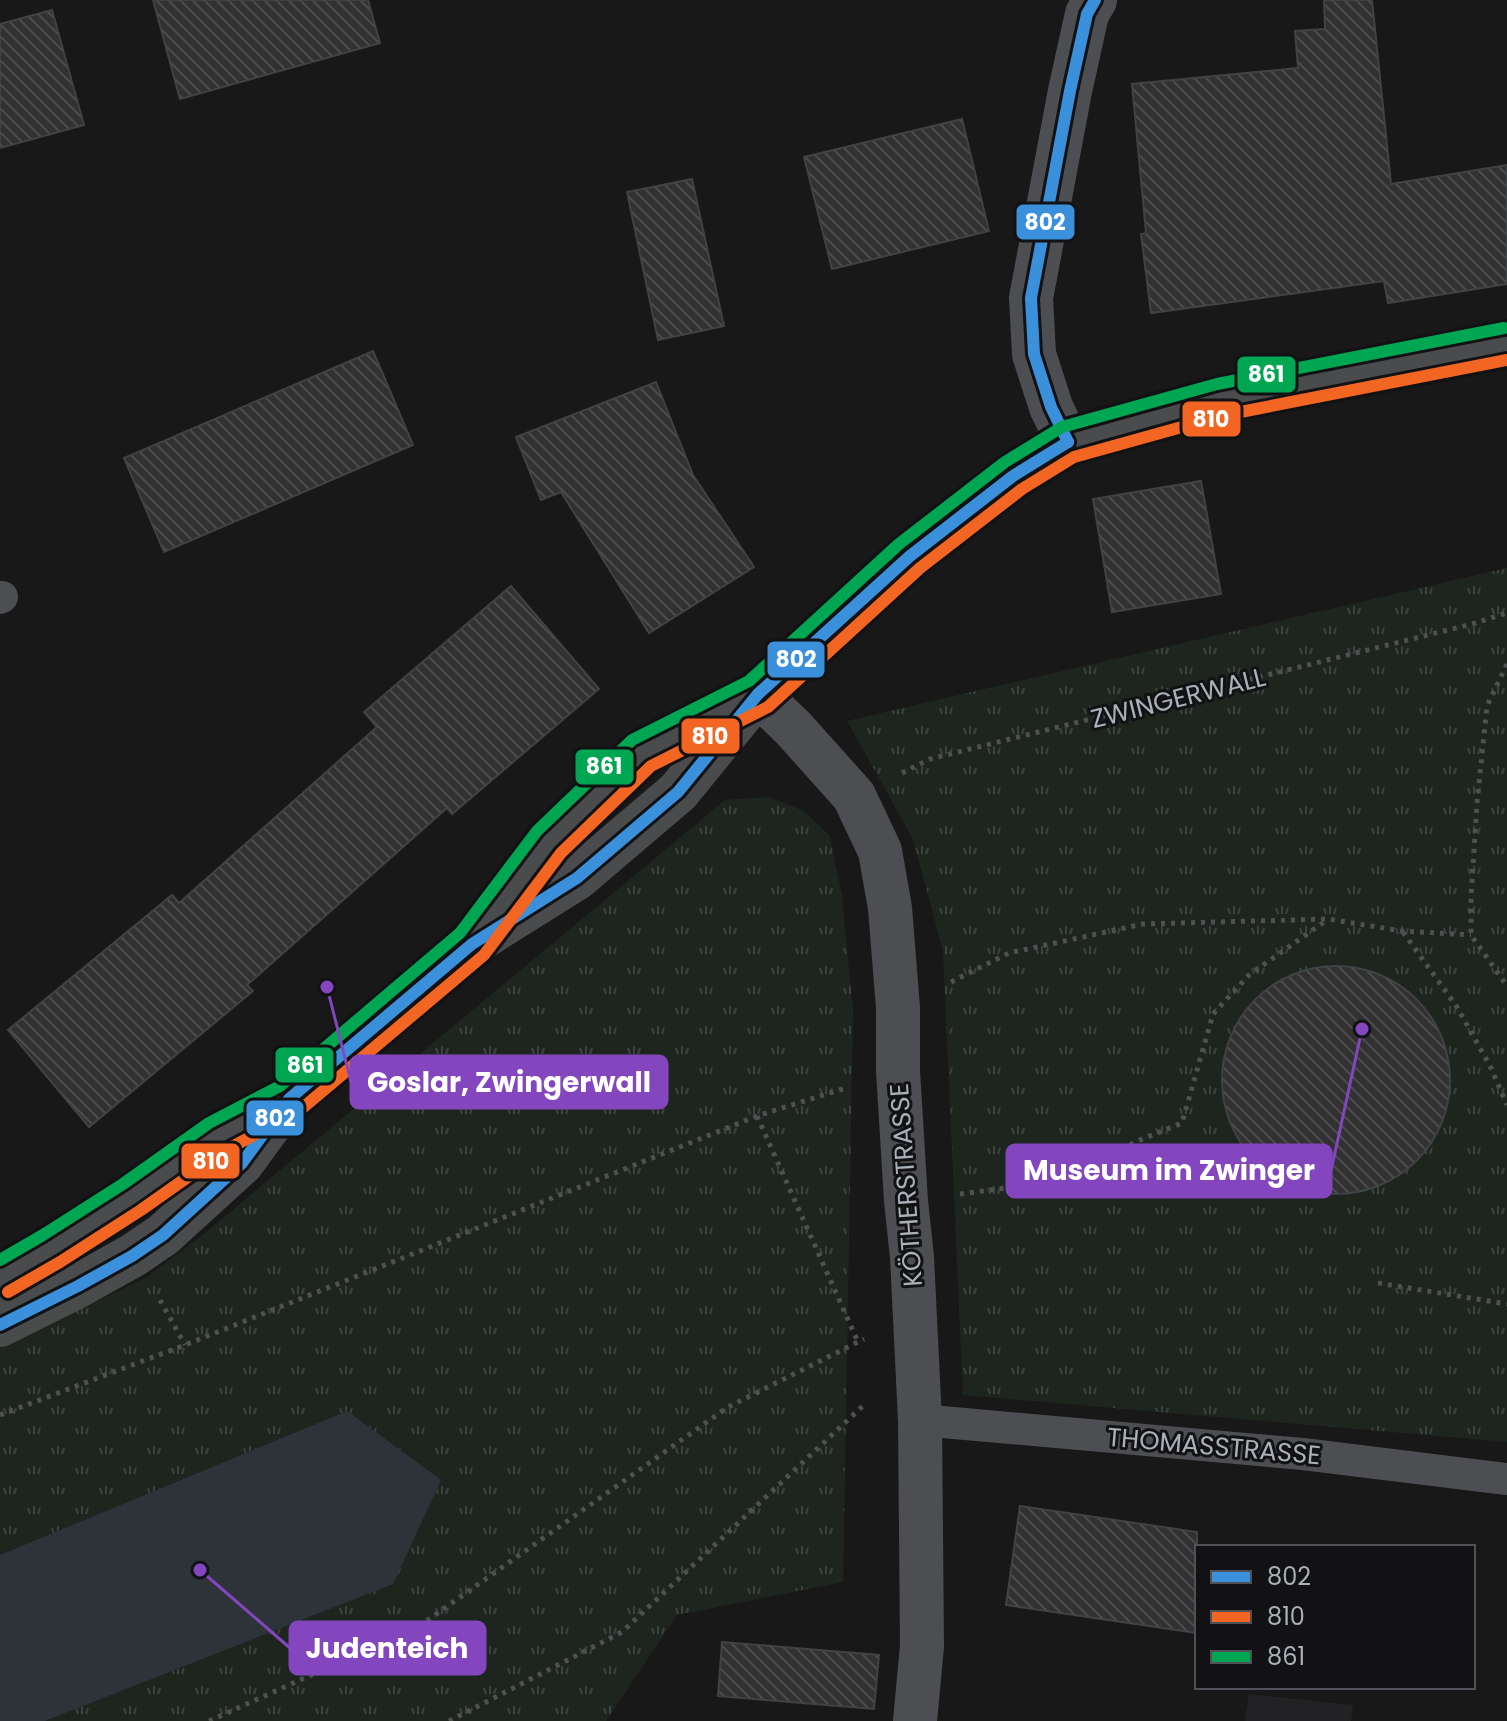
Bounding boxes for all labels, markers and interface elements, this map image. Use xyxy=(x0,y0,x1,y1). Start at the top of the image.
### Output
line badge: 802 xyxy=(1015,203,1076,241)
text: 802 xyxy=(1024,207,1066,238)
line badge: 861 xyxy=(1236,355,1297,394)
text: 861 xyxy=(1248,359,1284,390)
line badge: 810 xyxy=(1181,400,1242,438)
text: 810 xyxy=(1193,404,1229,435)
line badge: 802 xyxy=(766,640,826,679)
text: 802 xyxy=(775,644,817,675)
street label: ZWINGERWALL xyxy=(1087,659,1269,737)
line badge: 810 xyxy=(680,717,741,755)
text: 810 xyxy=(692,721,728,752)
line badge: 861 xyxy=(574,748,635,786)
text: 861 xyxy=(586,751,622,782)
line badge: 861 xyxy=(274,1046,335,1084)
text: 861 xyxy=(287,1050,323,1081)
callout: Goslar, Zwingerwall xyxy=(351,1056,667,1108)
text: Goslar, Zwingerwall xyxy=(367,1063,651,1102)
street label: KÖTHERSTRASSE xyxy=(881,1082,931,1288)
line badge: 802 xyxy=(245,1099,305,1137)
text: 802 xyxy=(254,1103,296,1134)
line badge: 810 xyxy=(180,1142,241,1180)
callout: Museum im Zwinger xyxy=(1007,1145,1331,1197)
text: 810 xyxy=(193,1146,229,1177)
text: Museum im Zwinger xyxy=(1023,1151,1315,1190)
street label: THOMASSTRASSE xyxy=(1106,1419,1322,1473)
legend xyxy=(1195,1545,1475,1689)
text: 802 xyxy=(1267,1560,1311,1593)
text: 810 xyxy=(1267,1600,1305,1633)
callout: Judenteich xyxy=(290,1622,485,1674)
text: Judenteich xyxy=(306,1629,468,1668)
text: 861 xyxy=(1267,1640,1305,1673)

